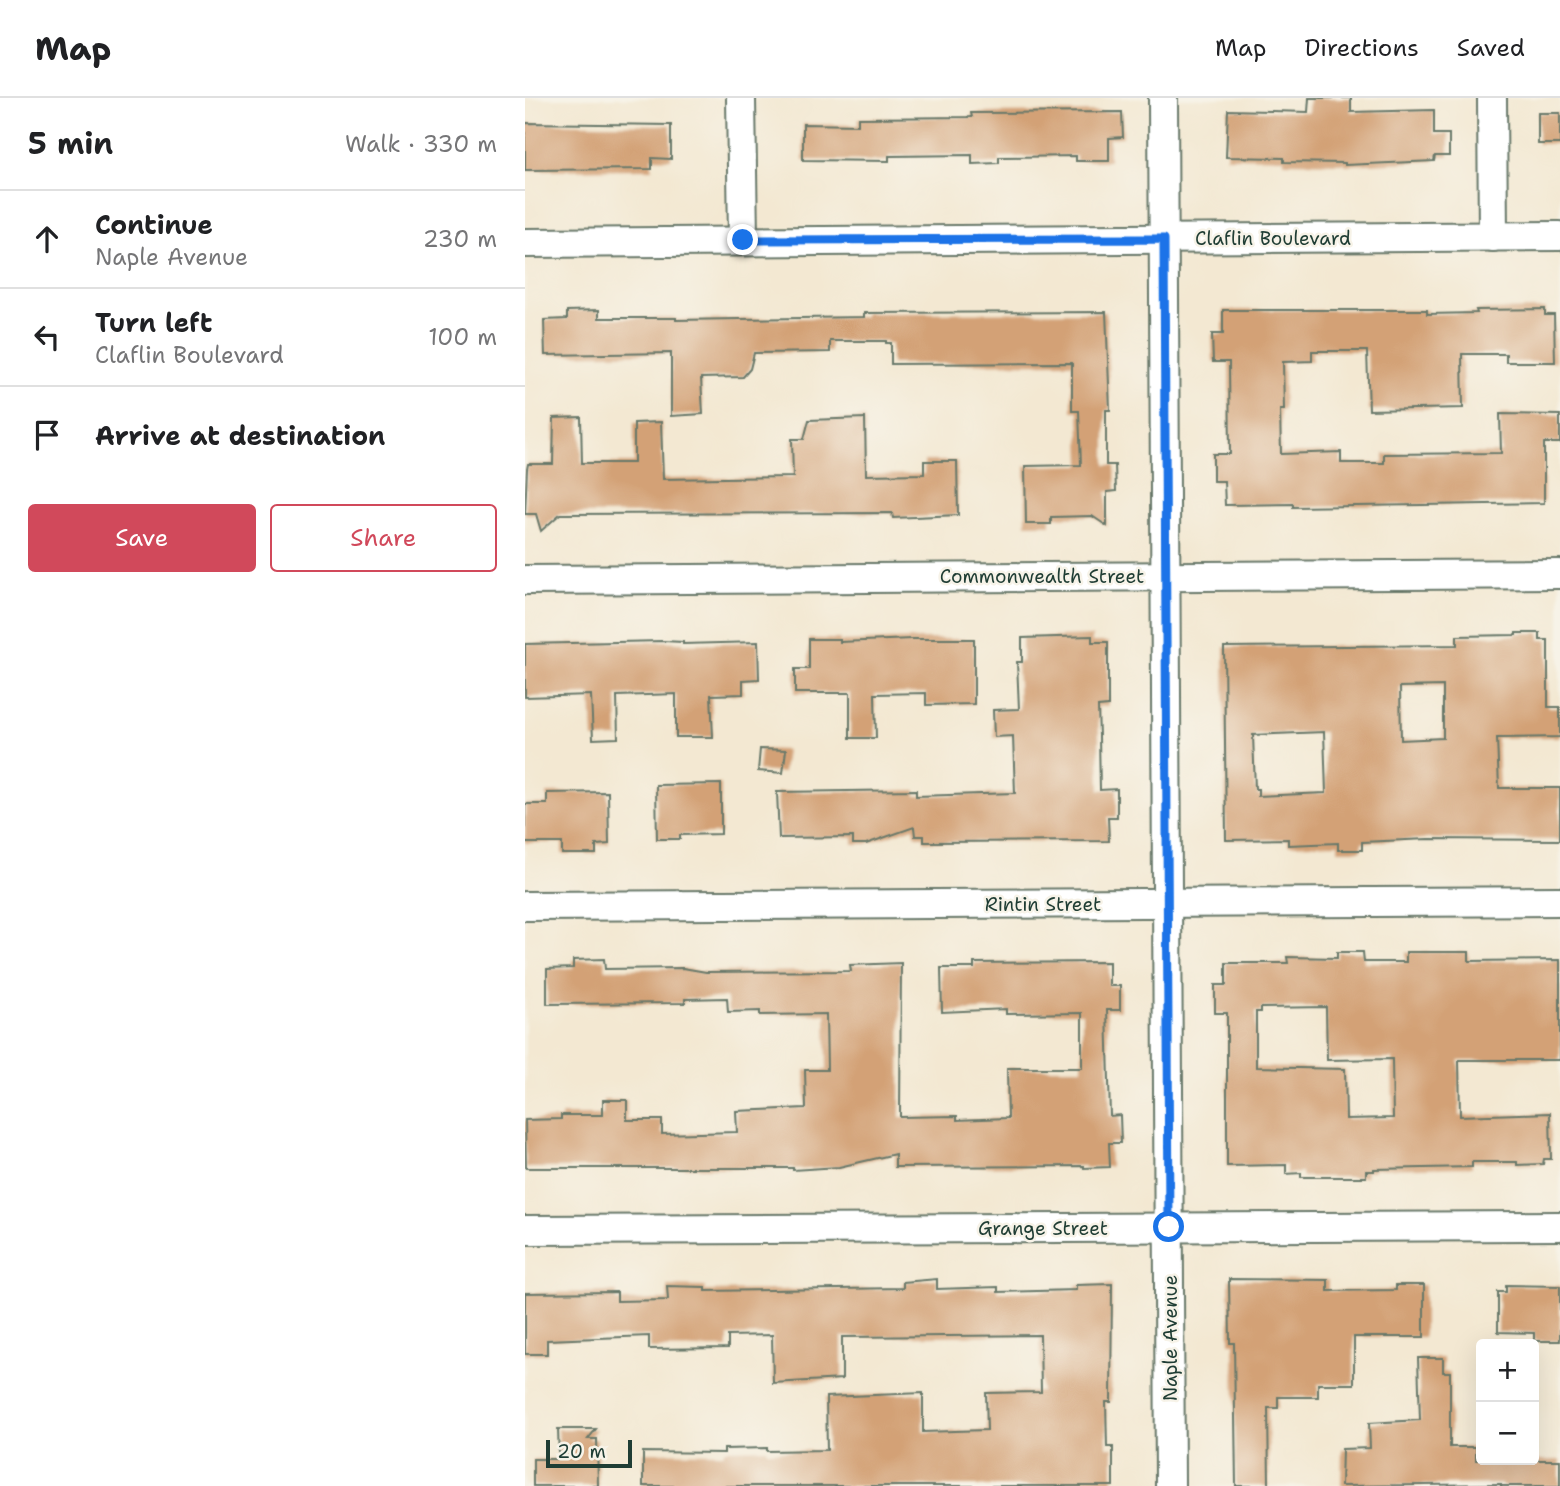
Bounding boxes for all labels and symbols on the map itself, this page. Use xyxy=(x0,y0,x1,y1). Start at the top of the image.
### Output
route end xyxy=(727,224,758,255)
street label: Claflin Boulevard xyxy=(1195,226,1351,251)
street label: Commonwealth Street xyxy=(940,564,1144,589)
street label: Rintin Street xyxy=(985,892,1101,917)
route start xyxy=(1153,1211,1184,1242)
street label: Grange Street xyxy=(978,1216,1108,1241)
street label: Naple Avenue xyxy=(1158,1275,1183,1401)
scale bar xyxy=(546,1437,632,1469)

